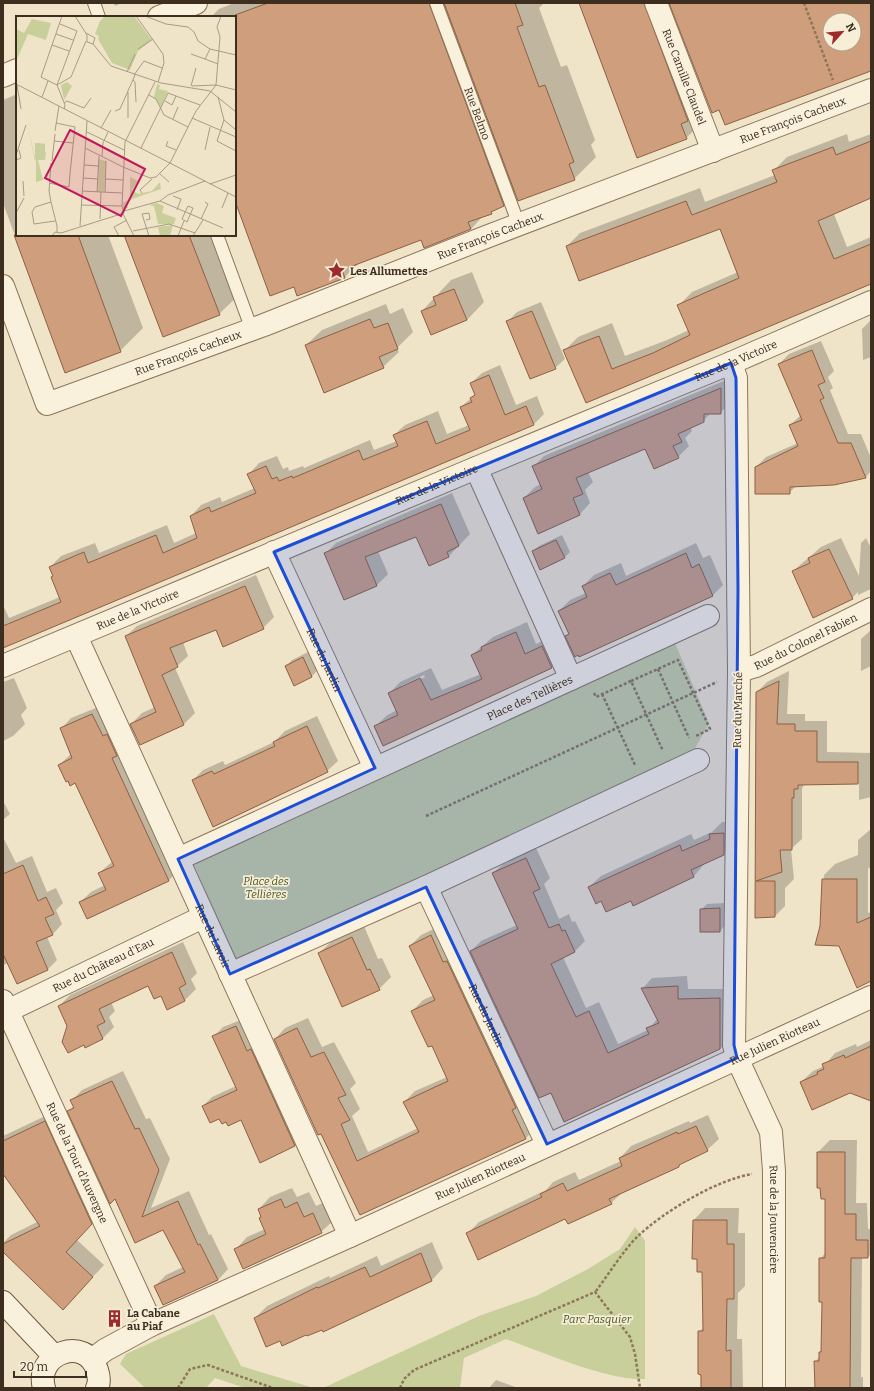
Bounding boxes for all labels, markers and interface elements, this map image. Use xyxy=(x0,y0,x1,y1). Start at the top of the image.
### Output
north arrow xyxy=(822,12,862,52)
inset map xyxy=(16,16,236,236)
text: N xyxy=(843,21,858,35)
street label: Rue Camille Claudel xyxy=(660,27,709,127)
street label: Rue Belmo xyxy=(462,85,493,142)
street label: Rue François Cacheux xyxy=(738,94,847,146)
street label: Rue François Cacheux xyxy=(435,209,545,262)
place icon: Les Allumettes xyxy=(327,261,347,281)
place label: Les Allumettes xyxy=(350,265,428,278)
street label: Rue François Cacheux xyxy=(133,327,243,378)
street label: Rue de la Victoire xyxy=(693,337,779,384)
street label: Rue de la Victoire xyxy=(393,461,480,508)
street label: Rue de la Victoire xyxy=(94,587,181,633)
street label: Rue du Colonel Fabien xyxy=(752,610,859,672)
street label: Rue du Jardin xyxy=(304,626,345,694)
street label: Place des Tellières xyxy=(485,672,575,723)
street label: Rue du Marché xyxy=(731,672,745,748)
park label: Place des Tellières xyxy=(243,875,289,901)
street label: Rue du Lavoir xyxy=(193,902,233,971)
street label: Rue du Château d'Eau xyxy=(50,935,156,995)
street label: Rue du Jardin xyxy=(466,982,507,1049)
street label: Rue Julien Riotteau xyxy=(728,1015,822,1067)
street label: Rue de la Tour d'Auvergne xyxy=(44,1100,111,1225)
street label: Rue Julien Riotteau xyxy=(433,1150,527,1203)
street label: Rue de la Jouvencière xyxy=(767,1164,781,1274)
place label: La Cabane au Piaf xyxy=(127,1307,180,1333)
building icon: La Cabane au Piaf xyxy=(104,1309,124,1329)
park label: Parc Pasquier xyxy=(563,1313,632,1326)
scale bar xyxy=(14,1353,86,1379)
text: 20 m xyxy=(20,1360,49,1374)

